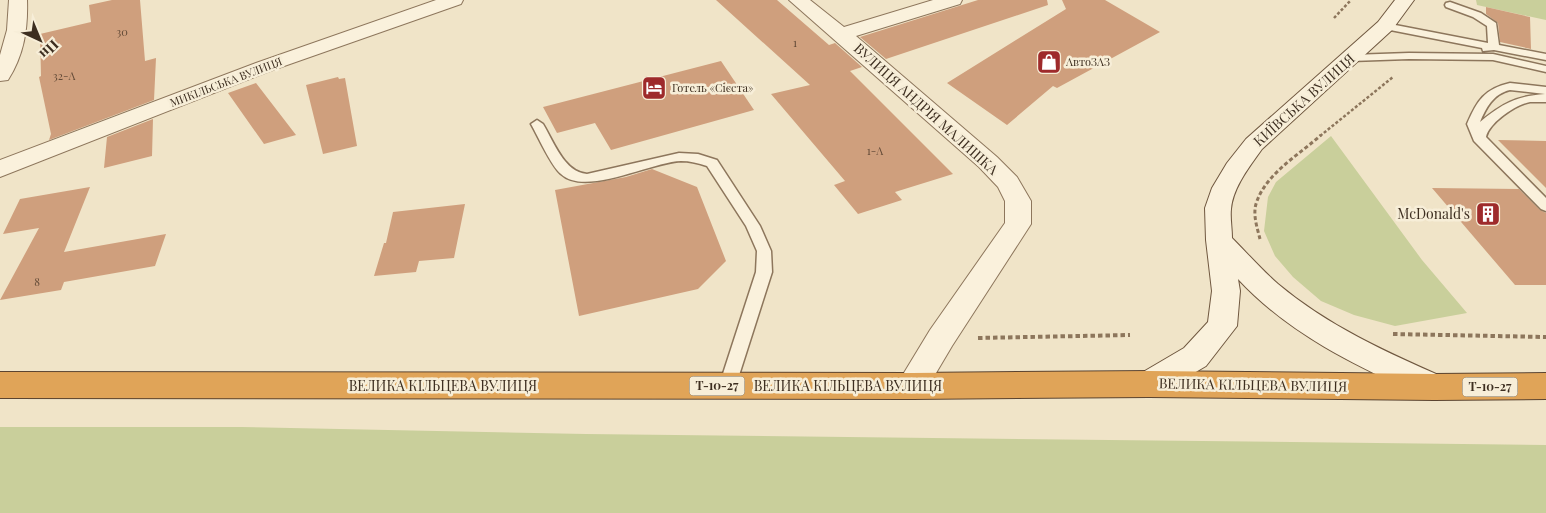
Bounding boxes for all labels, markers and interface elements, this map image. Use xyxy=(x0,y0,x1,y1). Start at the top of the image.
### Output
north arrow xyxy=(15,15,65,65)
house number: 30 xyxy=(116,24,128,39)
house number: 1 xyxy=(793,35,797,50)
text: Пн xyxy=(35,36,63,64)
street label: ВУЛИЦЯ АНДРІЯ МАЛИШКА xyxy=(850,39,1003,179)
shop icon: АвтоЗАЗ xyxy=(1036,49,1062,75)
street label: КИЇВСЬКА ВУЛИЦЯ xyxy=(1249,49,1358,150)
street label: МИКІЛЬСЬКА ВУЛИЦЯ xyxy=(168,53,284,110)
place label: АвтоЗАЗ xyxy=(1065,54,1110,69)
house number: 32-А xyxy=(53,68,75,83)
hotel icon: Готель «Сієста» xyxy=(641,75,667,101)
place label: Готель «Сієста» xyxy=(672,80,754,95)
house number: 1-А xyxy=(867,143,883,158)
building icon: McDonald's xyxy=(1475,201,1501,227)
place label: McDonald's xyxy=(1397,204,1470,223)
house number: 8 xyxy=(34,274,40,289)
street label: ВЕЛИКА КІЛЬЦЕВА ВУЛИЦЯ xyxy=(1159,373,1347,396)
street label: ВЕЛИКА КІЛЬЦЕВА ВУЛИЦЯ xyxy=(349,376,537,395)
road number: Т-10-27 xyxy=(690,376,744,396)
street label: ВЕЛИКА КІЛЬЦЕВА ВУЛИЦЯ xyxy=(754,376,942,395)
road number: Т-10-27 xyxy=(1462,378,1518,397)

